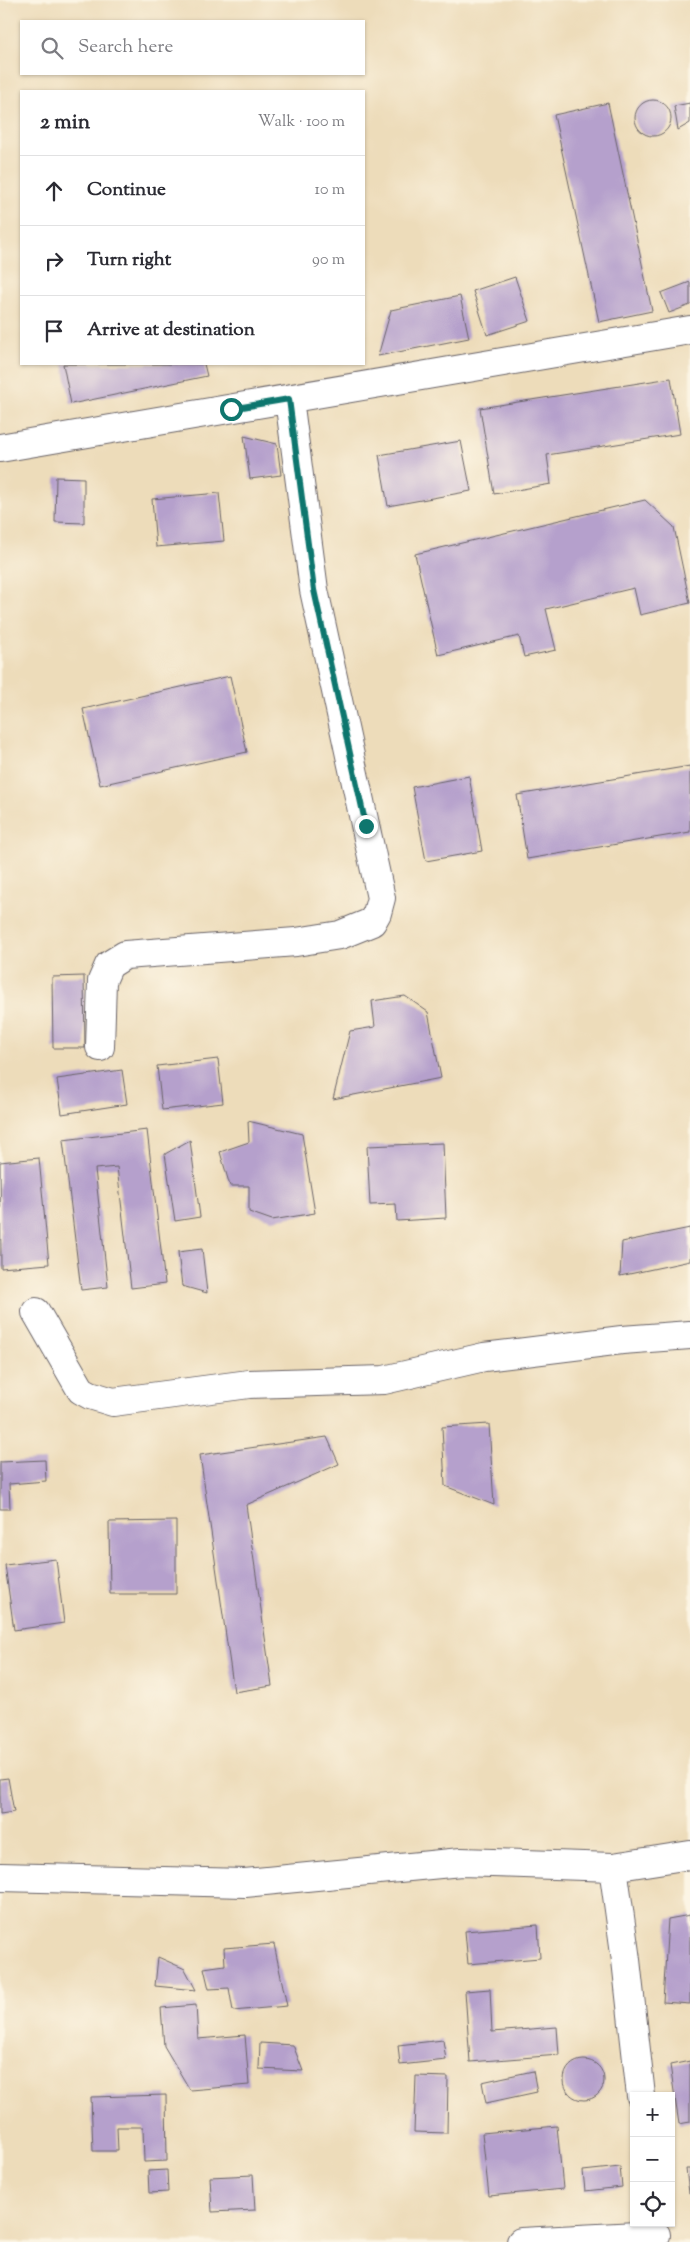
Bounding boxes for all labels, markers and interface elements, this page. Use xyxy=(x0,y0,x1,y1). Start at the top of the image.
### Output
search box xyxy=(20,20,365,75)
icon: search xyxy=(38,34,66,62)
text: Search here xyxy=(78,34,173,61)
text: 2 min xyxy=(40,108,90,138)
text: Walk · 100 m xyxy=(258,111,345,134)
icon: ahead xyxy=(40,177,68,205)
text: Continue xyxy=(87,177,166,204)
text: 10 m xyxy=(315,179,345,202)
icon: right xyxy=(40,247,68,275)
text: Turn right xyxy=(87,247,171,274)
text: 90 m xyxy=(312,249,345,272)
icon: arrive xyxy=(40,317,68,345)
text: Arrive at destination xyxy=(87,317,255,344)
route start xyxy=(220,398,243,421)
route end xyxy=(355,815,378,838)
map controls xyxy=(630,2092,675,2227)
button: + xyxy=(630,2092,675,2137)
button: − xyxy=(630,2137,675,2182)
button: locate xyxy=(630,2182,675,2227)

